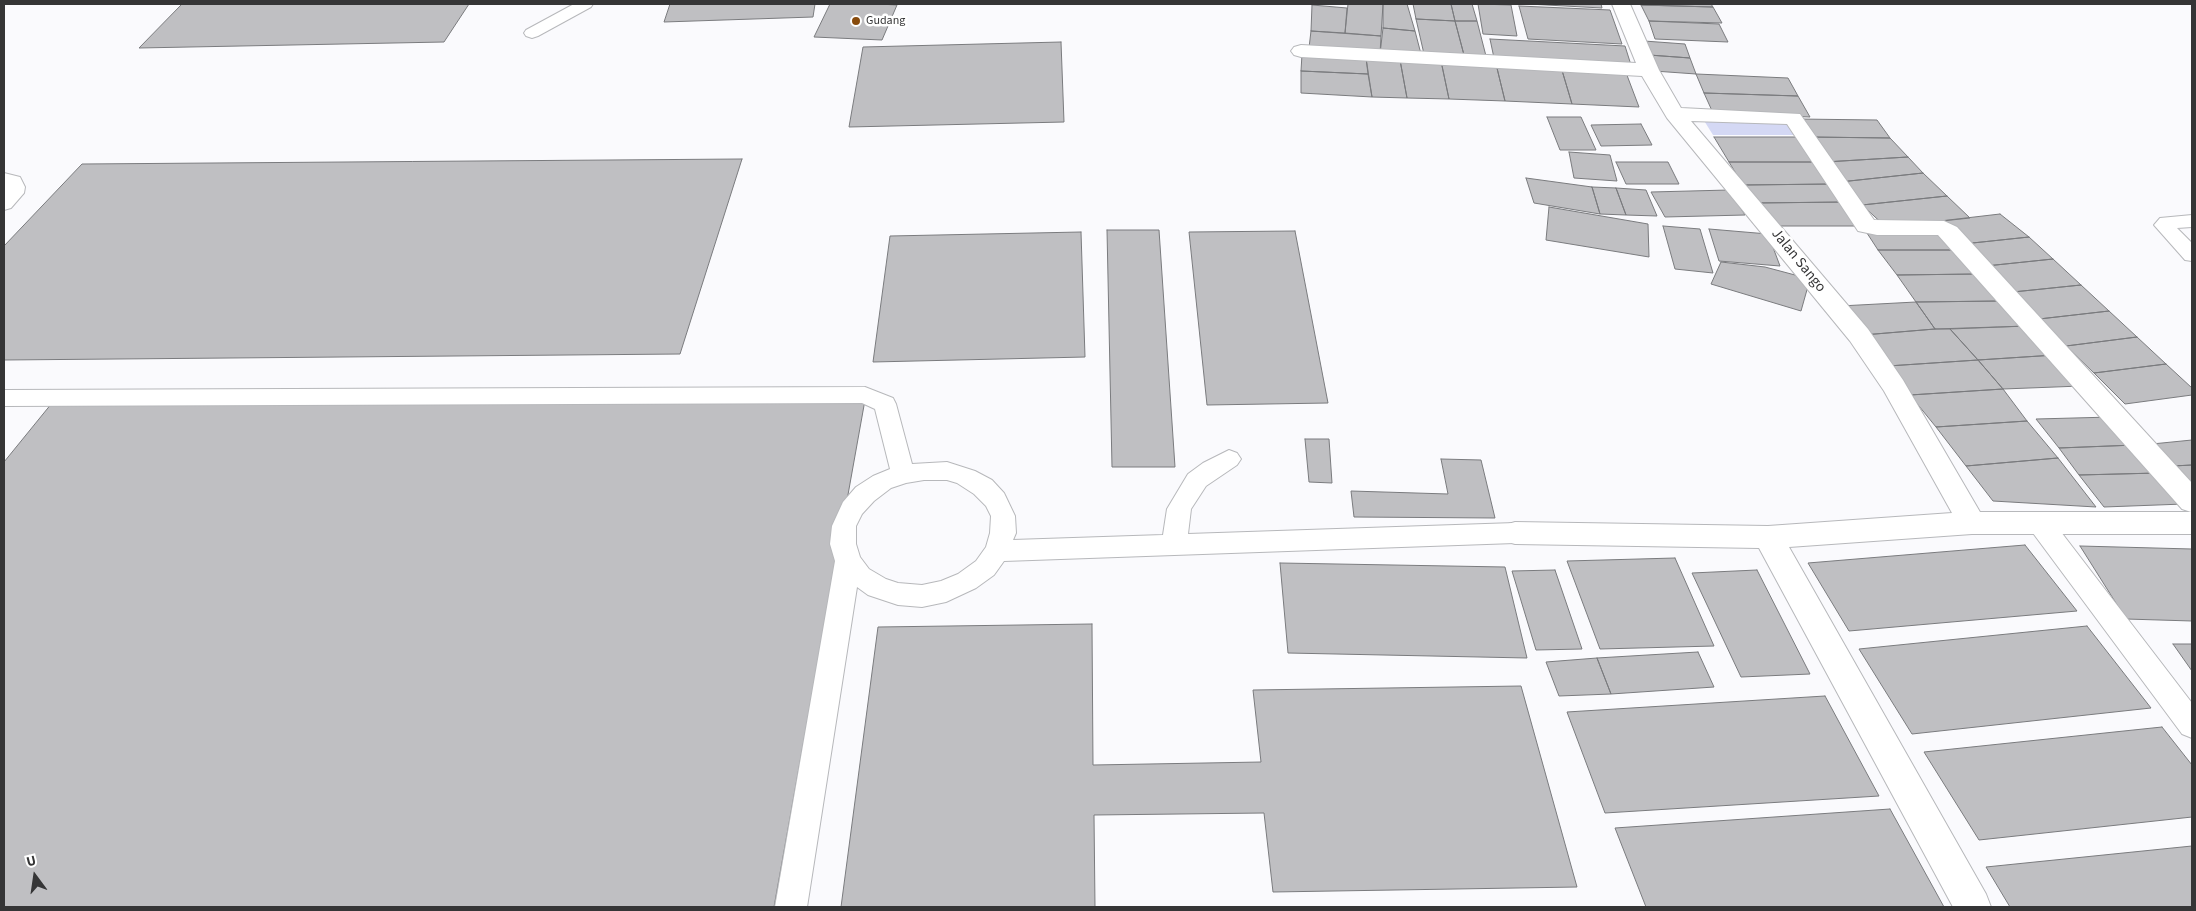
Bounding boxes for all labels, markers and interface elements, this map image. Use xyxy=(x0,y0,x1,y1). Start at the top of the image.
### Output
place label: Gudang xyxy=(866,14,905,28)
marker: Gudang xyxy=(850,15,862,27)
street label: Jalan Sango xyxy=(1767,226,1829,296)
north arrow xyxy=(10,851,60,901)
text: U xyxy=(24,851,38,872)

